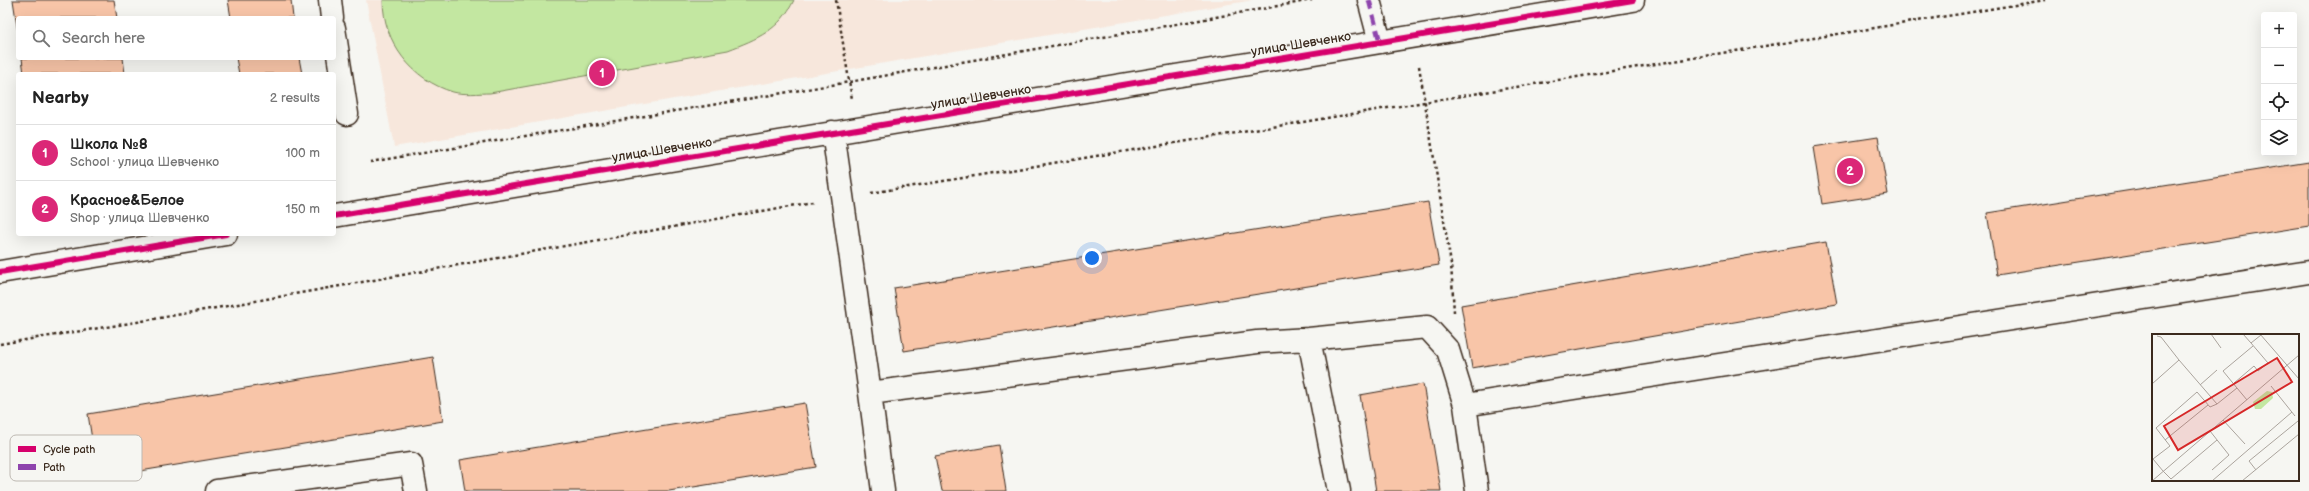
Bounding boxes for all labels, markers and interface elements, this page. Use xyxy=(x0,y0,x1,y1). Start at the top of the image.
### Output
map controls xyxy=(2261,12,2297,156)
button: + xyxy=(2261,12,2297,48)
search box xyxy=(16,16,336,60)
icon: search xyxy=(30,27,52,49)
street label: улица Шевченко xyxy=(1250,28,1352,60)
text: Search here xyxy=(62,29,145,48)
button: − xyxy=(2261,48,2297,84)
pin: 1 xyxy=(589,58,615,88)
street label: улица Шевченко xyxy=(930,81,1032,113)
button: locate xyxy=(2261,84,2297,120)
text: Nearby xyxy=(32,88,89,108)
text: 2 results xyxy=(270,90,320,106)
button: layers xyxy=(2261,120,2297,156)
street label: улица Шевченко xyxy=(611,134,713,166)
text: Школа №8 xyxy=(70,135,148,154)
text: 1 xyxy=(42,145,48,161)
text: 100 m xyxy=(285,145,320,161)
text: School · улица Шевченко xyxy=(70,154,219,170)
pin: 2 xyxy=(1837,156,1863,186)
text: Красное&Белое xyxy=(70,191,184,210)
text: 2 xyxy=(41,201,49,217)
text: 150 m xyxy=(286,201,320,217)
text: Shop · улица Шевченко xyxy=(70,210,209,226)
your location xyxy=(1082,248,1102,268)
inset map xyxy=(2152,334,2299,481)
legend xyxy=(10,435,142,481)
text: Cycle path xyxy=(43,443,95,456)
text: Path xyxy=(43,461,65,474)

